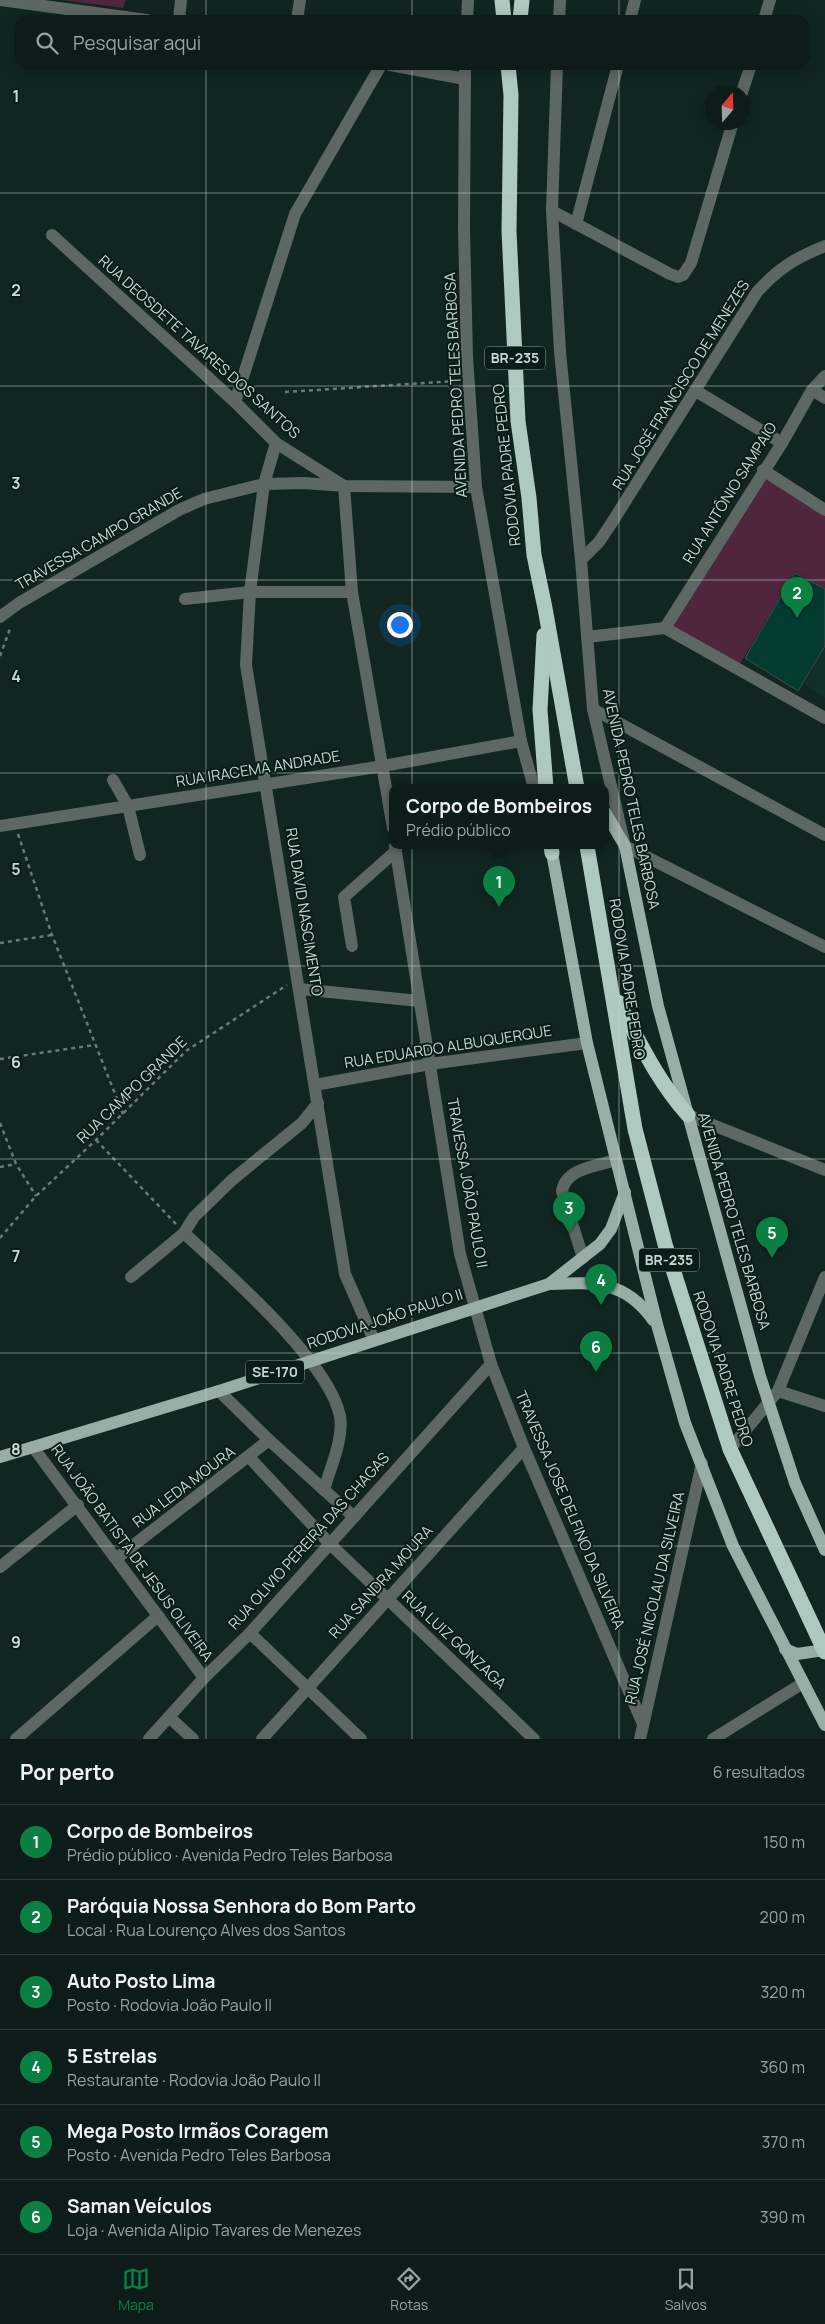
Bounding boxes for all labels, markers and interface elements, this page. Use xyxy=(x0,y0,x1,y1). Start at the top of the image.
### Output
search box xyxy=(15,15,810,70)
icon: search xyxy=(33,29,61,57)
text: Pesquisar aqui xyxy=(73,30,201,56)
text: 1 xyxy=(12,85,20,107)
north arrow xyxy=(705,85,750,130)
street label: RUA DEOSDETE TAVARES DOS SANTOS xyxy=(94,250,305,443)
street label: AVENIDA PEDRO TELES BARBOSA xyxy=(439,271,472,498)
street label: RUA JOSÉ FRANCISCO DE MENEZES xyxy=(607,276,754,494)
text: 2 xyxy=(11,279,21,301)
road number: BR-235 xyxy=(485,346,545,369)
street label: RODOVIA PADRE PEDRO xyxy=(488,383,525,547)
street label: RUA ANTÔNIO SAMPAIO xyxy=(678,418,782,567)
text: 3 xyxy=(11,472,21,494)
street label: TRAVESSA CAMPO GRANDE xyxy=(12,482,186,595)
pin: 2 xyxy=(781,577,813,618)
your location xyxy=(387,612,413,638)
text: 4 xyxy=(11,665,21,687)
street label: AVENIDA PEDRO TELES BARBOSA xyxy=(598,686,665,912)
street label: RUA IRACEMA ANDRADE xyxy=(174,745,342,792)
popup xyxy=(389,784,609,849)
text: Corpo de Bombeiros xyxy=(406,793,592,819)
text: Prédio público xyxy=(406,819,511,841)
street label: RUA DAVID NASCIMENTO xyxy=(281,826,328,998)
text: 5 xyxy=(11,858,21,880)
pin: 1 xyxy=(483,866,515,907)
street label: RODOVIA PADRE PEDRO xyxy=(604,897,651,1061)
street label: RUA EDUARDO ALBUQUERQUE xyxy=(343,1020,553,1073)
street label: RUA CAMPO GRANDE xyxy=(72,1031,191,1148)
text: 6 xyxy=(11,1051,21,1073)
street label: TRAVESSA JOÃO PAULO II xyxy=(442,1096,493,1269)
street label: AVENIDA PEDRO TELES BARBOSA xyxy=(693,1110,776,1333)
pin: 3 xyxy=(553,1192,585,1233)
pin: 5 xyxy=(756,1217,788,1258)
text: 7 xyxy=(12,1245,20,1267)
road number: BR-235 xyxy=(639,1248,699,1272)
pin: 4 xyxy=(585,1264,617,1305)
street label: RODOVIA JOÃO PAULO II xyxy=(304,1283,465,1354)
street label: RODOVIA PADRE PEDRO xyxy=(688,1288,759,1450)
pin: 6 xyxy=(580,1331,612,1372)
road number: SE-170 xyxy=(246,1360,304,1384)
street label: TRAVESSA JOSE DELFINO DA SILVEIRA xyxy=(511,1387,631,1633)
text: 8 xyxy=(11,1438,21,1460)
street label: RUA JOÃO BATISTA DE JESUS OLIVEIRA xyxy=(46,1440,219,1666)
street label: RUA LEDA MOURA xyxy=(128,1441,240,1532)
street label: RUA OLIVIO PEREIRA DAS CHAGAS xyxy=(223,1448,394,1634)
street label: RUA JOSÉ NICOLAU DA SILVEIRA xyxy=(620,1489,689,1706)
street label: RUA SANDRA MOURA xyxy=(324,1520,438,1643)
street label: RUA LUIZ GONZAGA xyxy=(398,1586,512,1694)
text: 9 xyxy=(11,1631,21,1653)
text: Por perto xyxy=(20,1758,114,1786)
text: 6 resultados xyxy=(713,1761,805,1783)
text: Corpo de Bombeiros xyxy=(67,1818,253,1844)
text: 1 xyxy=(32,1831,40,1853)
text: 150 m xyxy=(763,1831,805,1853)
text: Prédio público · Avenida Pedro Teles Barbosa xyxy=(67,1844,393,1866)
text: Paróquia Nossa Senhora do Bom Parto xyxy=(67,1893,416,1919)
text: 2 xyxy=(31,1906,41,1928)
text: 200 m xyxy=(760,1906,805,1928)
text: Local · Rua Lourenço Alves dos Santos xyxy=(67,1919,346,1941)
text: Auto Posto Lima xyxy=(67,1968,215,1994)
text: 3 xyxy=(31,1981,41,2003)
text: 320 m xyxy=(761,1981,805,2003)
text: Posto · Rodovia João Paulo II xyxy=(67,1994,272,2016)
text: 5 Estrelas xyxy=(67,2043,157,2069)
text: 4 xyxy=(31,2056,41,2078)
text: 360 m xyxy=(760,2056,805,2078)
text: Restaurante · Rodovia João Paulo II xyxy=(67,2069,321,2091)
text: Mega Posto Irmãos Coragem xyxy=(67,2118,329,2144)
text: 5 xyxy=(31,2131,41,2153)
text: 370 m xyxy=(762,2131,805,2153)
text: Posto · Avenida Pedro Teles Barbosa xyxy=(67,2144,331,2166)
text: Saman Veículos xyxy=(67,2193,212,2219)
text: 6 xyxy=(31,2206,41,2228)
text: 390 m xyxy=(760,2206,805,2228)
text: Loja · Avenida Alipio Tavares de Menezes xyxy=(67,2219,361,2241)
tab: Mapa xyxy=(118,2265,154,2314)
tab: Rotas xyxy=(390,2265,428,2314)
tab: Salvos xyxy=(665,2265,707,2314)

